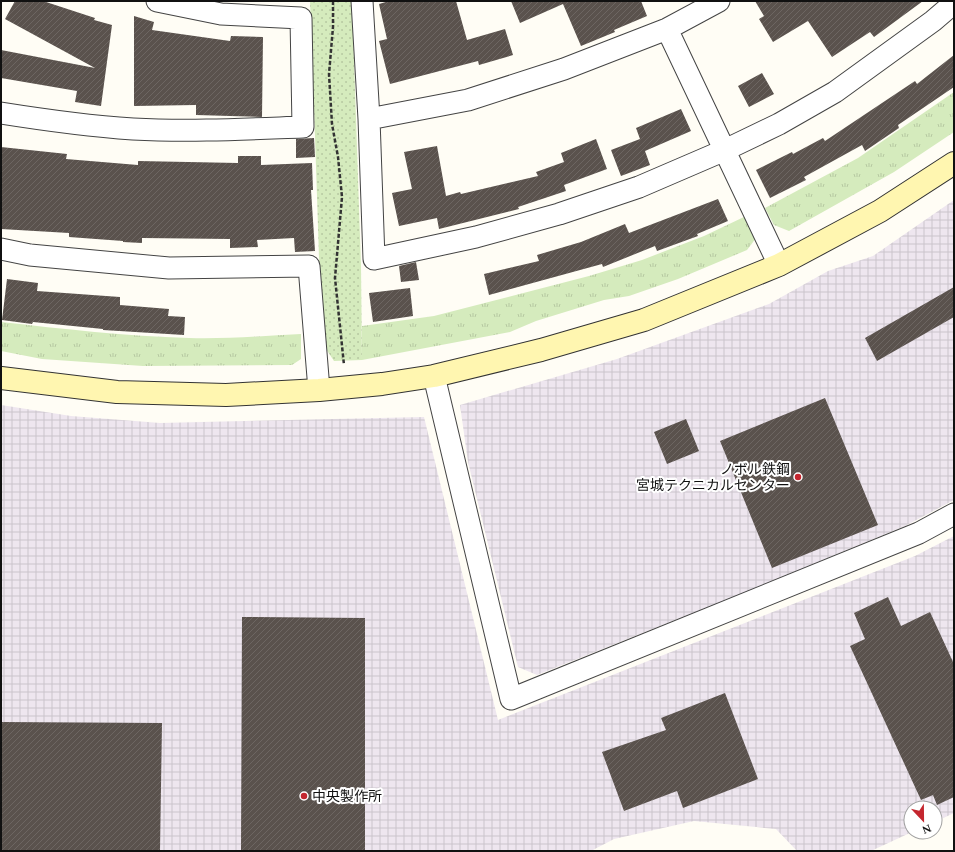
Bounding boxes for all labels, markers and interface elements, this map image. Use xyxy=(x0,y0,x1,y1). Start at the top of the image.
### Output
place label: ノボル鉄鋼 宮城テクニカルセンター xyxy=(636,459,790,496)
marker: ノボル鉄鋼 宮城テクニカルセンター xyxy=(793,472,803,482)
place label: 中央製作所 xyxy=(312,786,382,807)
marker: 中央製作所 xyxy=(299,791,309,801)
north arrow xyxy=(903,800,943,840)
text: N xyxy=(919,819,934,838)

